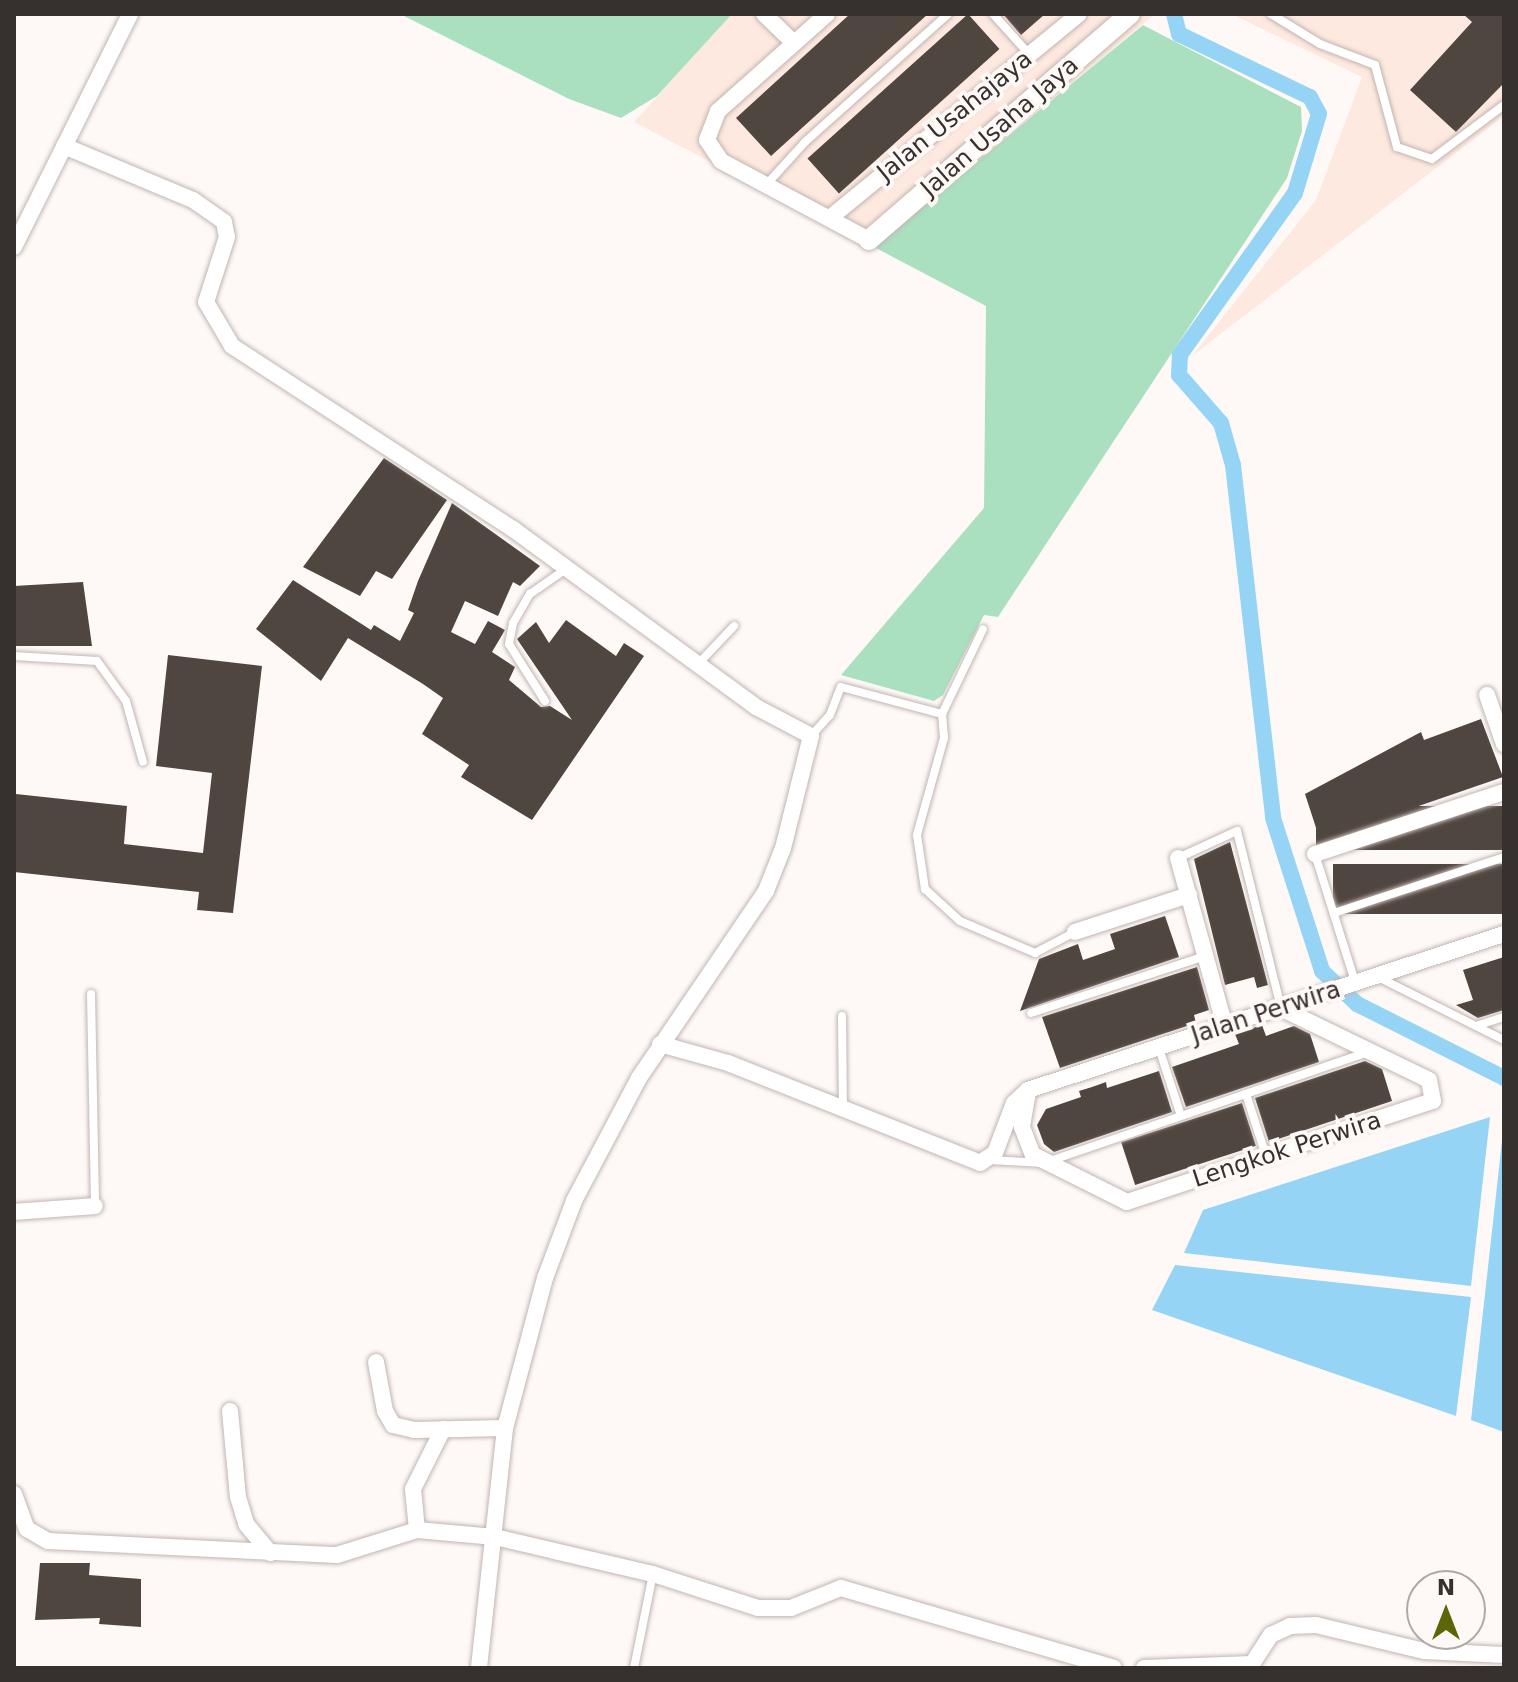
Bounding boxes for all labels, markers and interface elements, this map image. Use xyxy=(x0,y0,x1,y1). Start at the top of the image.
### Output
street label: Jalan Usahajaya xyxy=(872,45,1038,187)
street label: Jalan Usaha Jaya xyxy=(915,51,1085,203)
street label: Jalan Perwira xyxy=(1188,975,1344,1051)
street label: Lengkok Perwira xyxy=(1189,1106,1385,1194)
north arrow xyxy=(1406,1570,1486,1650)
text: N xyxy=(1437,1575,1455,1600)

